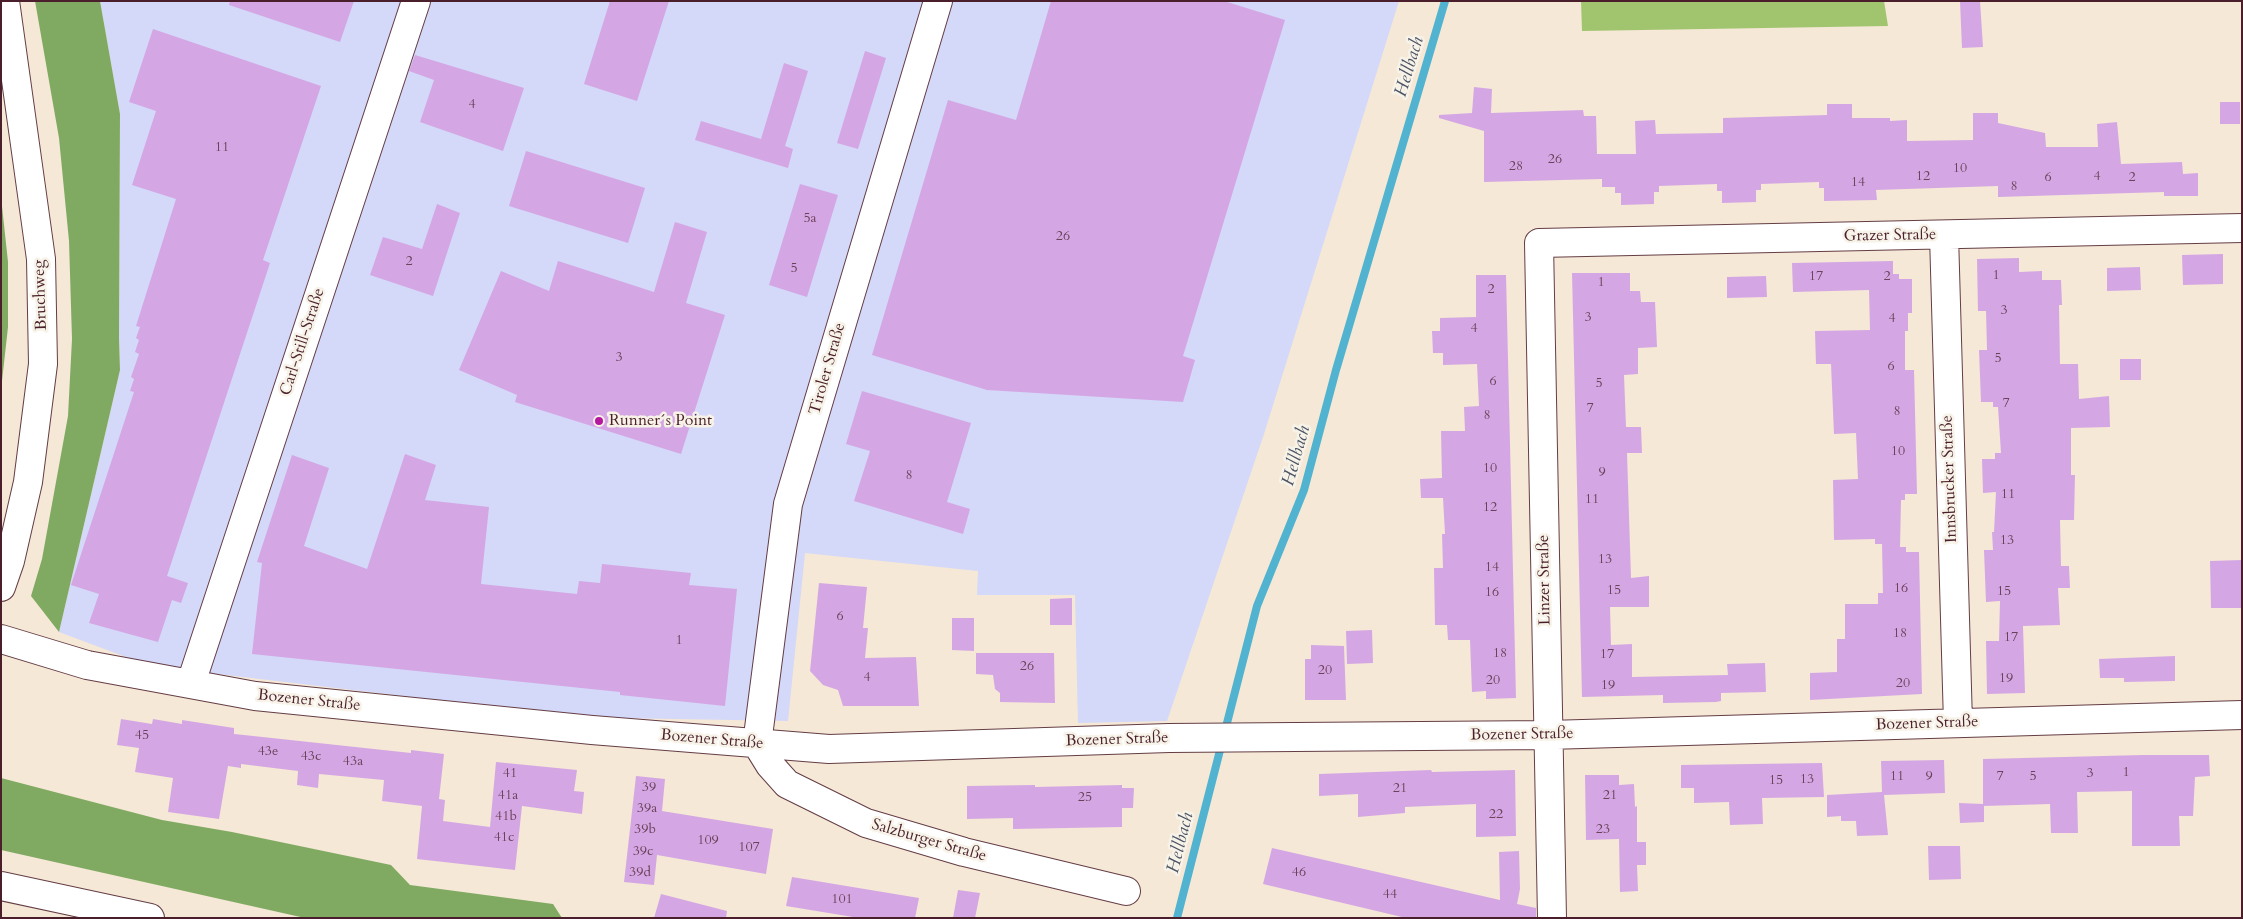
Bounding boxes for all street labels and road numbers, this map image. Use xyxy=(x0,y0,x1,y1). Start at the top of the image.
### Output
street label: Grazer Straße xyxy=(1844,226,1936,246)
street label: Bruchweg xyxy=(30,259,52,331)
street label: Carl-Still-Straße xyxy=(277,286,329,398)
street label: Tiroler Straße xyxy=(806,321,850,417)
street label: Innsbrucker Straße xyxy=(1938,415,1962,543)
street label: Linzer Straße xyxy=(1535,535,1555,625)
street label: Bozener Straße xyxy=(257,686,361,716)
street label: Bozener Straße xyxy=(1875,713,1979,735)
street label: Bozener Straße xyxy=(1470,725,1574,745)
street label: Bozener Straße xyxy=(660,726,764,754)
street label: Bozener Straße xyxy=(1065,729,1169,751)
street label: Salzburger Straße xyxy=(869,815,989,867)

